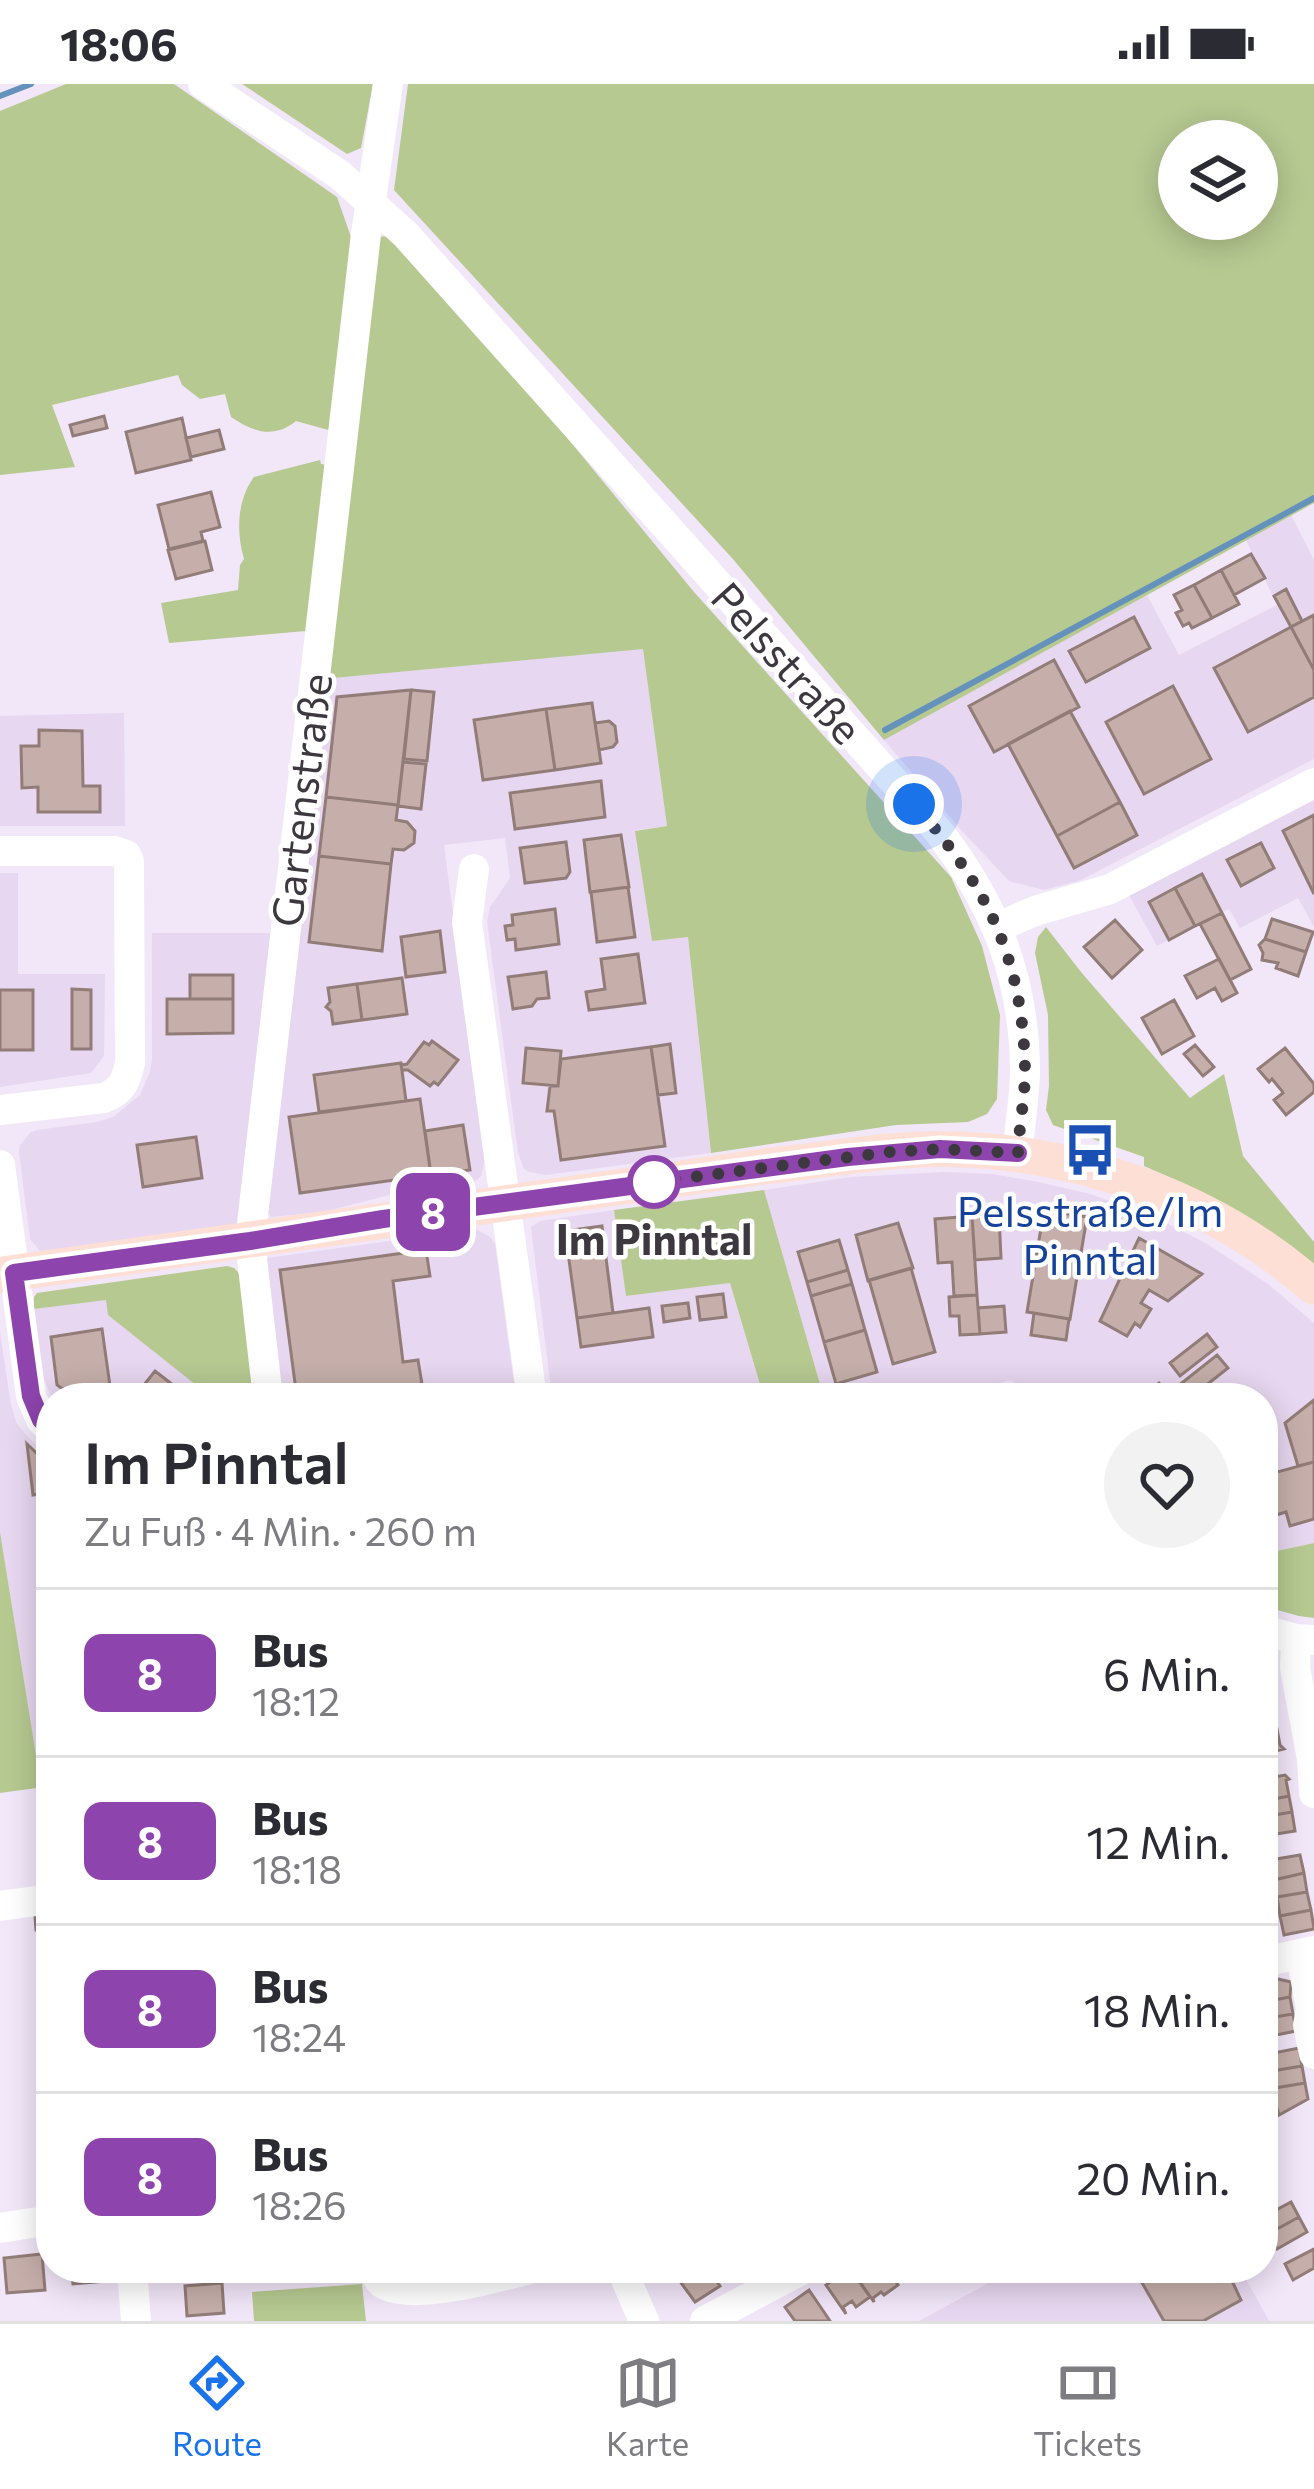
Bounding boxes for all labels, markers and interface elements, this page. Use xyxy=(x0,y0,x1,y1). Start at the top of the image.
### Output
text: 18:06 xyxy=(60,15,178,70)
map controls xyxy=(1158,120,1278,240)
button: layers xyxy=(1158,120,1278,240)
street label: Pelsstraße xyxy=(702,570,874,754)
street label: Gartenstraße xyxy=(259,670,341,930)
your location xyxy=(884,774,944,834)
bus stop icon: Pelsstraße/Im Pinntal xyxy=(1061,1121,1119,1179)
marker: Im Pinntal xyxy=(629,1157,679,1207)
line badge: 8 xyxy=(394,1173,472,1251)
place label: Pelsstraße/Im Pinntal xyxy=(957,1184,1223,1284)
text: 8 xyxy=(420,1186,446,1238)
place label: Im Pinntal xyxy=(556,1212,752,1264)
button: heart xyxy=(1104,1422,1230,1548)
text: Im Pinntal xyxy=(84,1426,349,1496)
text: Zu Fuß · 4 Min. · 260 m xyxy=(84,1506,477,1554)
text: Bus xyxy=(252,1621,328,1676)
text: 6 Min. xyxy=(1103,1645,1230,1700)
text: 8 xyxy=(137,1647,163,1699)
text: 18:12 xyxy=(252,1676,340,1724)
text: Bus xyxy=(252,1789,328,1844)
text: 12 Min. xyxy=(1086,1813,1230,1868)
text: 8 xyxy=(137,1815,163,1867)
text: 18:18 xyxy=(252,1844,342,1892)
text: Bus xyxy=(252,1957,328,2012)
text: 18 Min. xyxy=(1084,1981,1230,2036)
text: 8 xyxy=(137,1983,163,2035)
text: 18:24 xyxy=(252,2012,346,2060)
text: Bus xyxy=(252,2125,328,2180)
text: 20 Min. xyxy=(1076,2149,1230,2204)
text: 8 xyxy=(137,2151,163,2203)
text: 18:26 xyxy=(252,2180,347,2228)
tab: Route xyxy=(172,2350,262,2463)
tab: Karte xyxy=(606,2350,689,2463)
tab: Tickets xyxy=(1033,2350,1142,2463)

